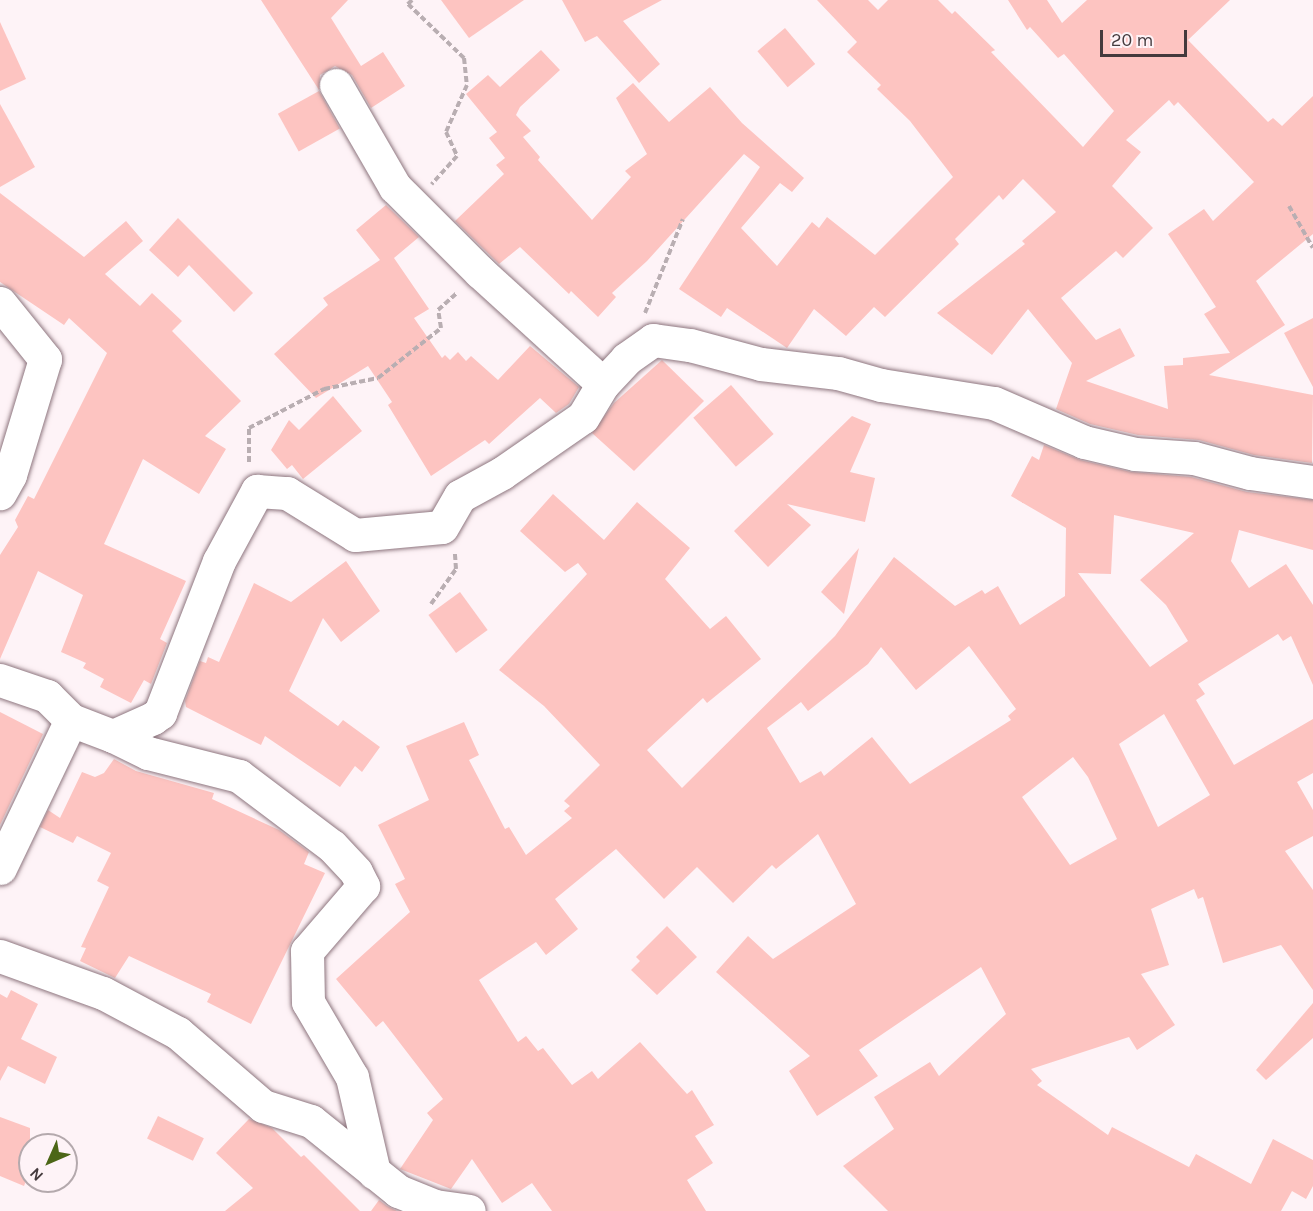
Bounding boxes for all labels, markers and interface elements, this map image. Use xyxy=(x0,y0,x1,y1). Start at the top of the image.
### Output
scale bar xyxy=(1103,18,1190,56)
text: 20 m xyxy=(1111,29,1153,51)
north arrow xyxy=(18,1133,78,1193)
text: N xyxy=(26,1164,47,1185)

